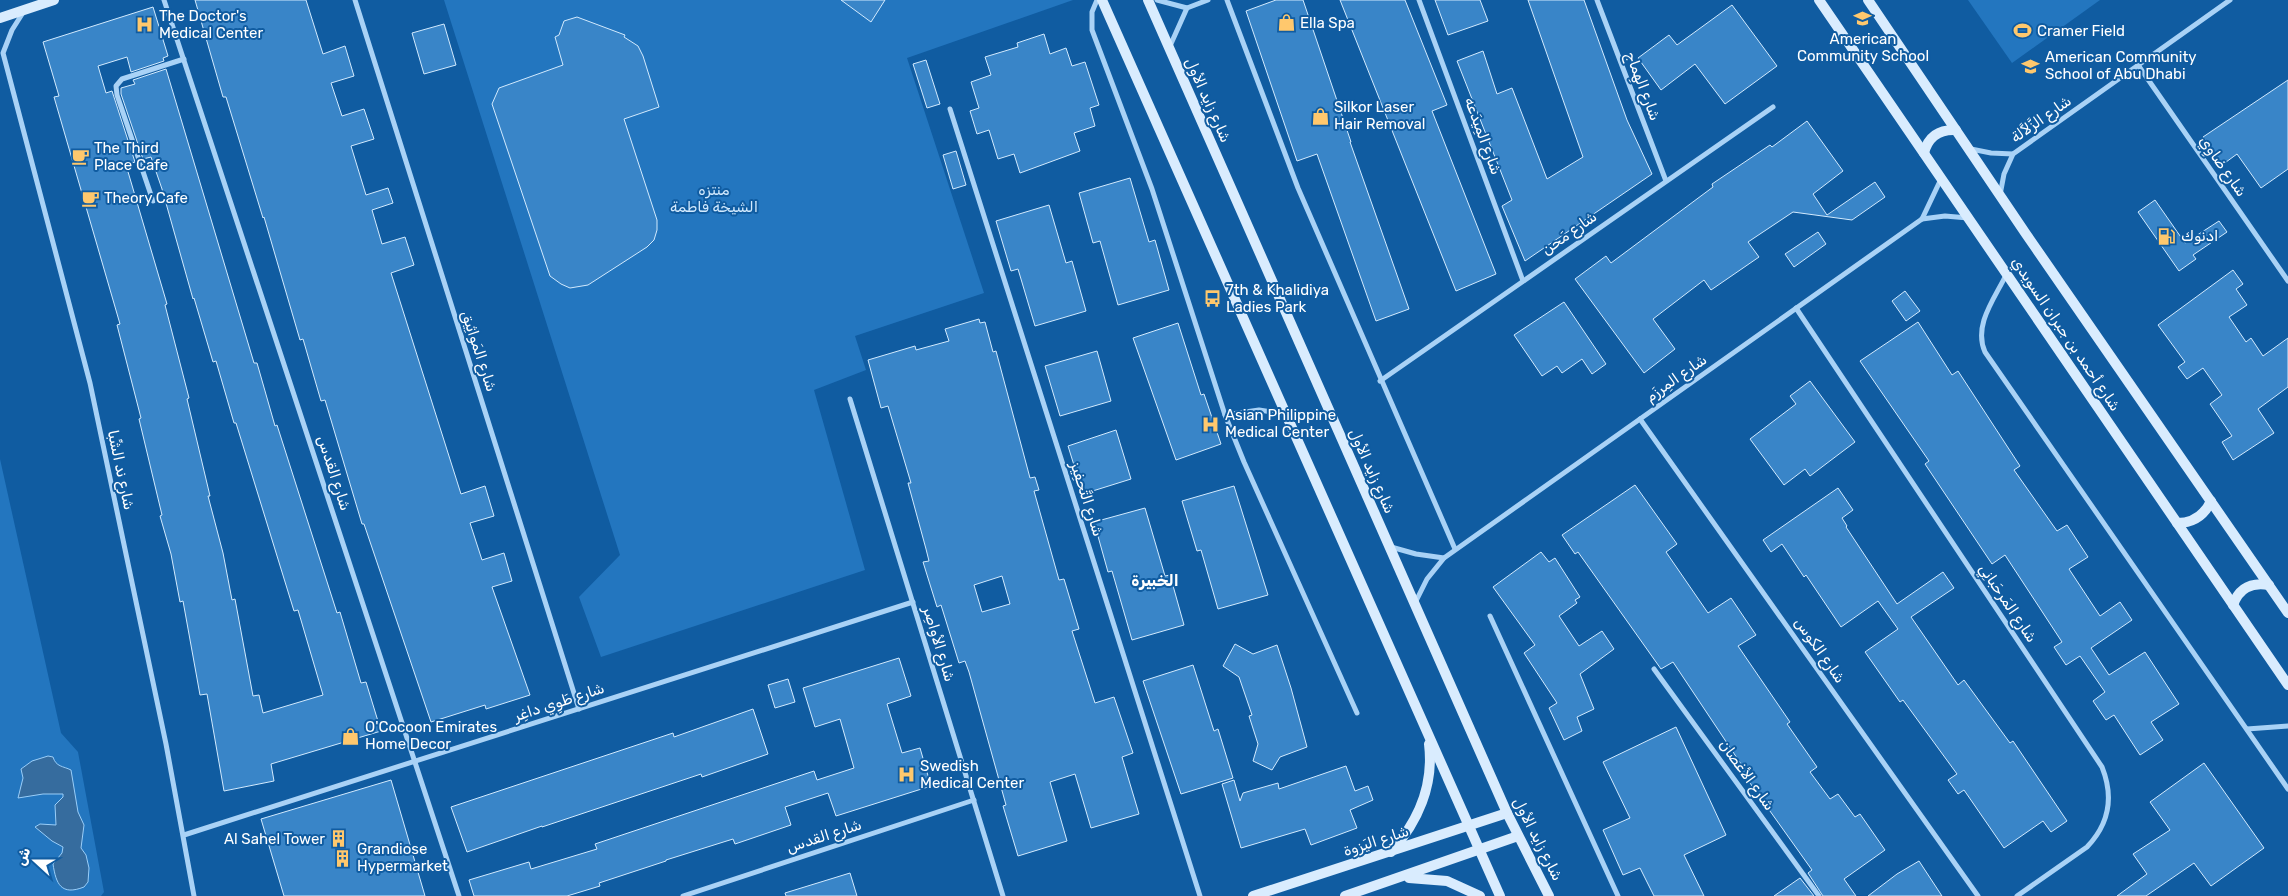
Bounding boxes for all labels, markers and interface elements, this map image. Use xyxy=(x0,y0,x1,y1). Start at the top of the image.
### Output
place label: The Doctor's Medical Center xyxy=(159,7,263,42)
school or university icon: American Community School xyxy=(1853,8,1873,28)
shop icon: Ella Spa xyxy=(1276,13,1296,33)
place label: Ella Spa xyxy=(1300,14,1355,32)
hospital icon: The Doctor's Medical Center xyxy=(135,15,155,35)
sports icon: Cramer Field xyxy=(2013,21,2033,41)
place label: Cramer Field xyxy=(2037,22,2125,40)
place label: American Community School xyxy=(1797,30,1929,65)
place label: American Community School of Abu Dhabi xyxy=(2045,48,2197,83)
street label: شارع الهِماج xyxy=(1619,49,1664,124)
street label: شارع زايد الأول xyxy=(1179,55,1235,146)
school or university icon: American Community School of Abu Dhabi xyxy=(2021,56,2041,76)
street label: شارع الزَّلاَّلة xyxy=(2007,92,2076,148)
street label: شارع المِيدَعه xyxy=(1459,95,1505,178)
place label: Silkor Laser Hair Removal xyxy=(1334,98,1425,133)
shop icon: Silkor Laser Hair Removal xyxy=(1310,106,1330,126)
street label: شارع ضاوِي xyxy=(2193,132,2250,202)
place label: The Third Place Cafe xyxy=(94,139,168,174)
cafe icon: The Third Place Cafe xyxy=(70,147,90,167)
park label: منتزه الشيخة فاطمة xyxy=(670,181,758,216)
cafe icon: Theory Cafe xyxy=(80,188,100,208)
place label: Theory Cafe xyxy=(104,189,188,207)
street label: شارع مَحن xyxy=(1538,207,1601,260)
fuel station icon: ادنوك xyxy=(2157,226,2177,246)
place label: ادنوك xyxy=(2181,227,2218,245)
street label: شارع أحمد بن جبران السويدي xyxy=(2006,254,2124,416)
place label: 7th & Khalidiya Ladies Park xyxy=(1226,281,1329,316)
bus stop icon: 7th & Khalidiya Ladies Park xyxy=(1202,289,1222,309)
street label: شارع المَواثِيق xyxy=(456,308,501,394)
street label: شارع المِرزَم xyxy=(1642,350,1711,407)
place label: Asian Philippine Medical Center xyxy=(1225,406,1336,441)
hospital icon: Asian Philippine Medical Center xyxy=(1201,414,1221,434)
street label: شارع زايد الأول xyxy=(1343,426,1399,517)
street label: شارع ند الشِّبا xyxy=(102,428,138,512)
street label: شارع القدس xyxy=(312,433,355,513)
street label: شارع التَّحفِيز xyxy=(1064,459,1107,539)
street label: شارع المَرحَبانِي xyxy=(1973,560,2041,647)
district label: الخبيرة xyxy=(1131,571,1179,590)
street label: شارع الأواصِر xyxy=(917,603,959,684)
street label: شارع الكوس xyxy=(1789,614,1849,687)
street label: شارع طَوِي داغِر xyxy=(510,679,608,728)
place label: O'Cocoon Emirates Home Decor xyxy=(365,718,497,753)
shop icon: O'Cocoon Emirates Home Decor xyxy=(341,726,361,746)
street label: شارع الأغصان xyxy=(1714,736,1779,815)
place label: Swedish Medical Center xyxy=(920,757,1024,792)
hospital icon: Swedish Medical Center xyxy=(896,765,916,785)
street label: شارع زايد الأول xyxy=(1507,794,1567,885)
street label: شارع القدس xyxy=(784,815,864,858)
street label: شارع اليَزوة xyxy=(1341,822,1412,862)
building icon: Al Sahel Tower xyxy=(329,829,349,849)
place label: Al Sahel Tower xyxy=(224,830,325,848)
north arrow xyxy=(10,836,60,886)
place label: Grandiose Hypermarket xyxy=(357,840,448,875)
text: ش xyxy=(12,845,35,868)
building icon: Grandiose Hypermarket xyxy=(333,848,353,868)

